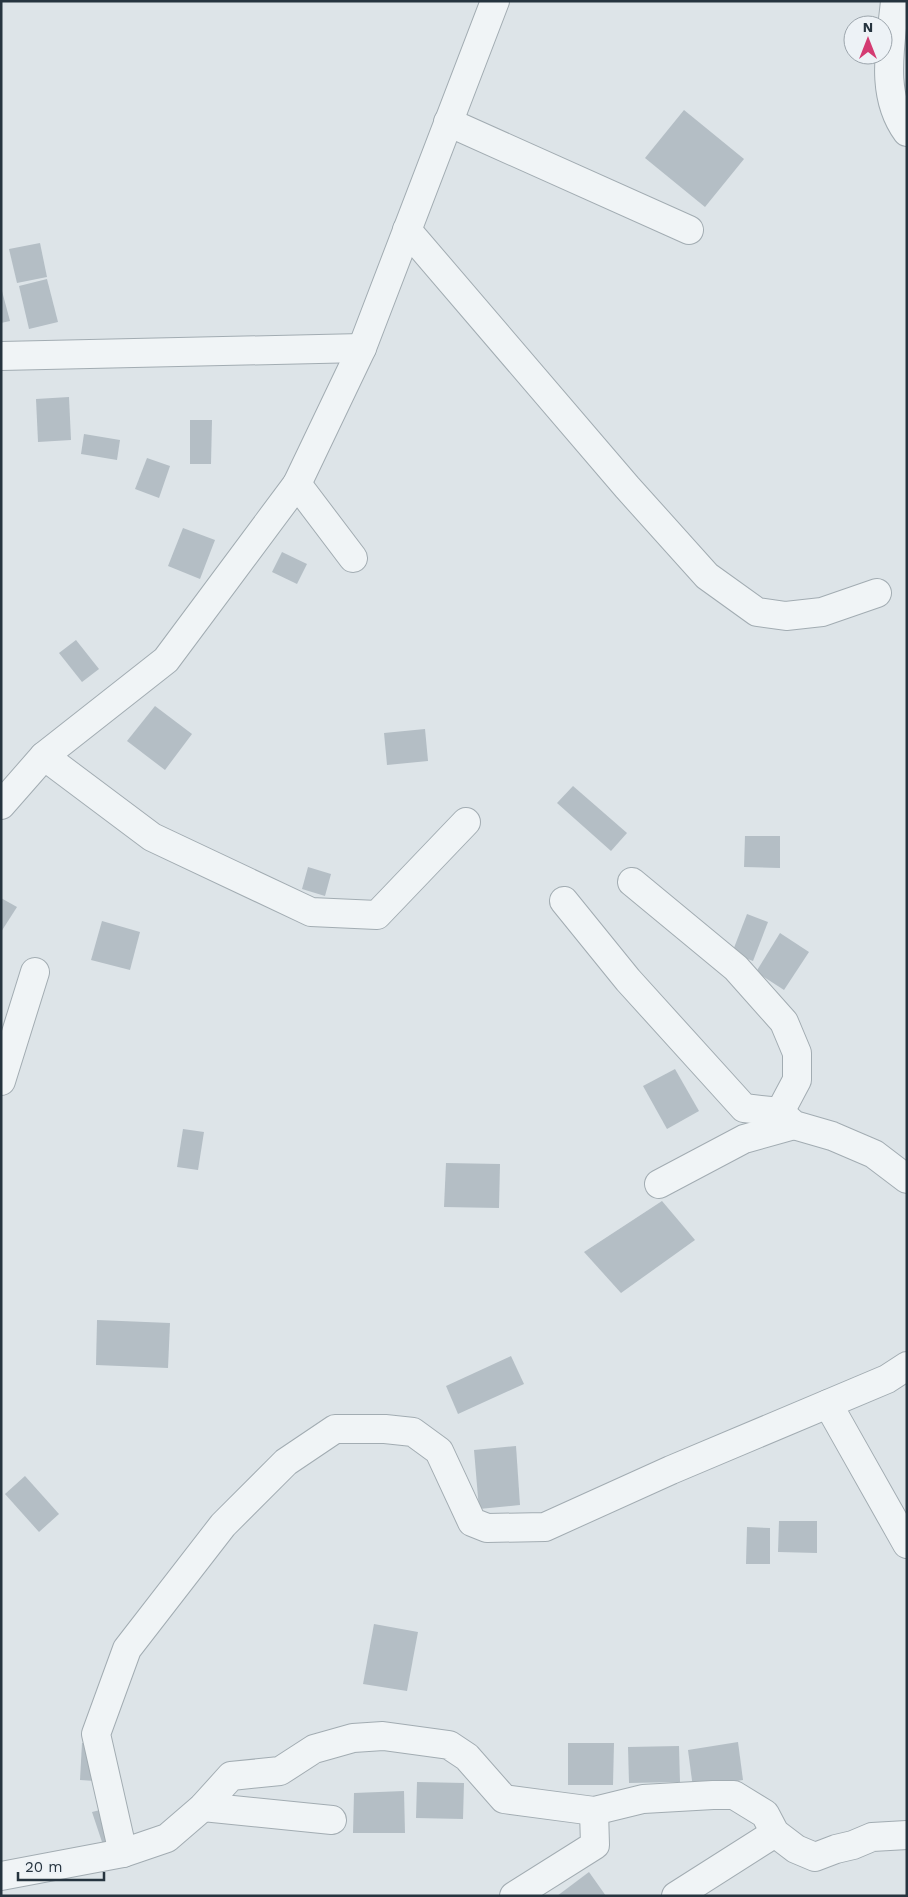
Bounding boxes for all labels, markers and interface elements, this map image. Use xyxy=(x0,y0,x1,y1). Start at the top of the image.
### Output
north arrow xyxy=(843,15,893,65)
text: N xyxy=(863,19,873,35)
scale bar xyxy=(18,1850,104,1882)
text: 20 m xyxy=(25,1858,63,1876)

